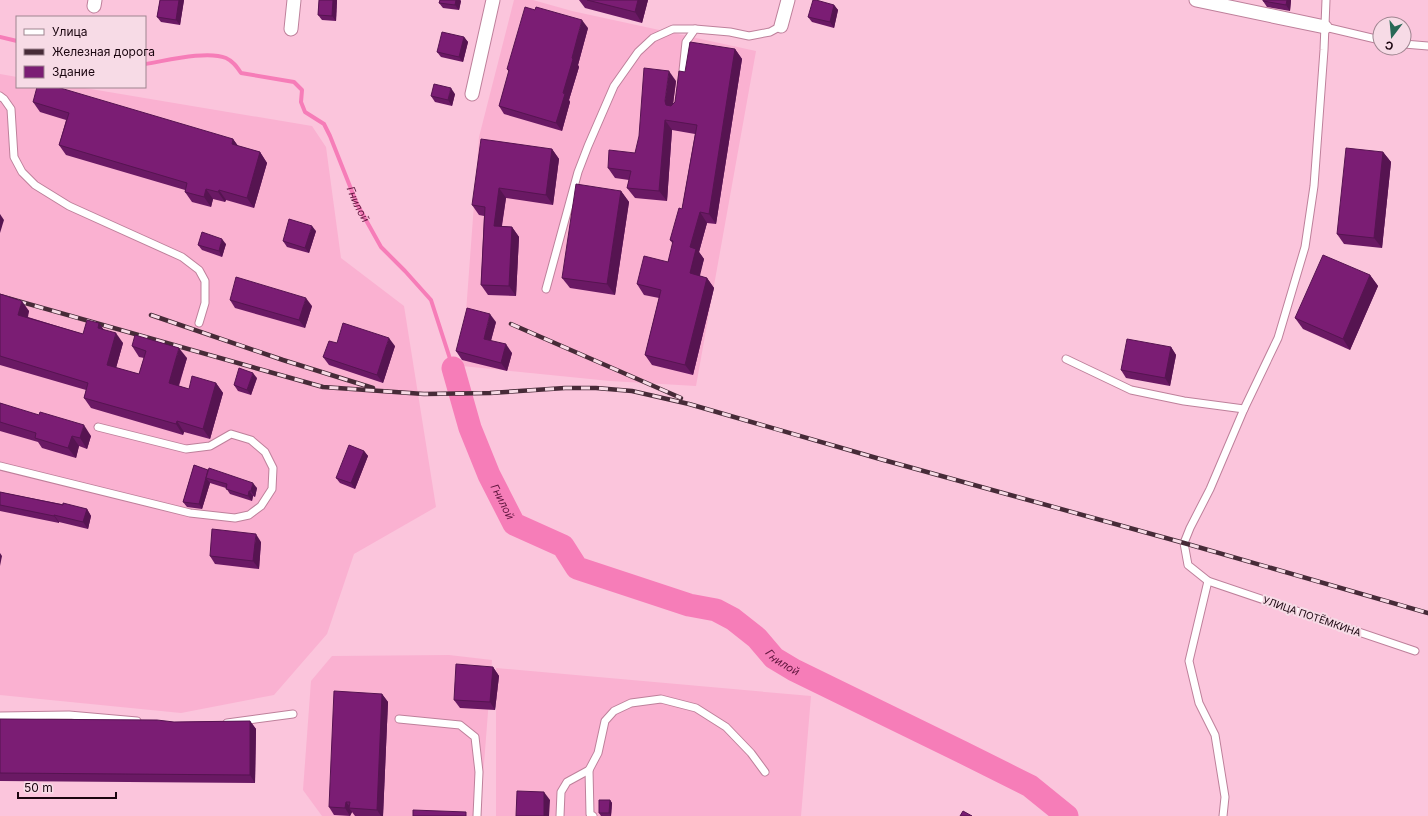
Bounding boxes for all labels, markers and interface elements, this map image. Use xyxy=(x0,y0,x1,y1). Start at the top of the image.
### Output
legend xyxy=(16,16,146,88)
north arrow xyxy=(1372,16,1412,56)
text: Улица xyxy=(52,24,87,39)
text: С xyxy=(1383,38,1395,53)
text: Железная дорога xyxy=(52,44,155,59)
text: Здание xyxy=(52,64,95,79)
water label: Гнилой xyxy=(344,184,373,225)
water label: Гнилой xyxy=(488,481,518,522)
street label: УЛИЦА ПОТЁМКИНА xyxy=(1261,594,1363,638)
water label: Гнилой xyxy=(763,646,802,679)
scale bar xyxy=(18,774,116,800)
text: 50 m xyxy=(24,780,53,795)

